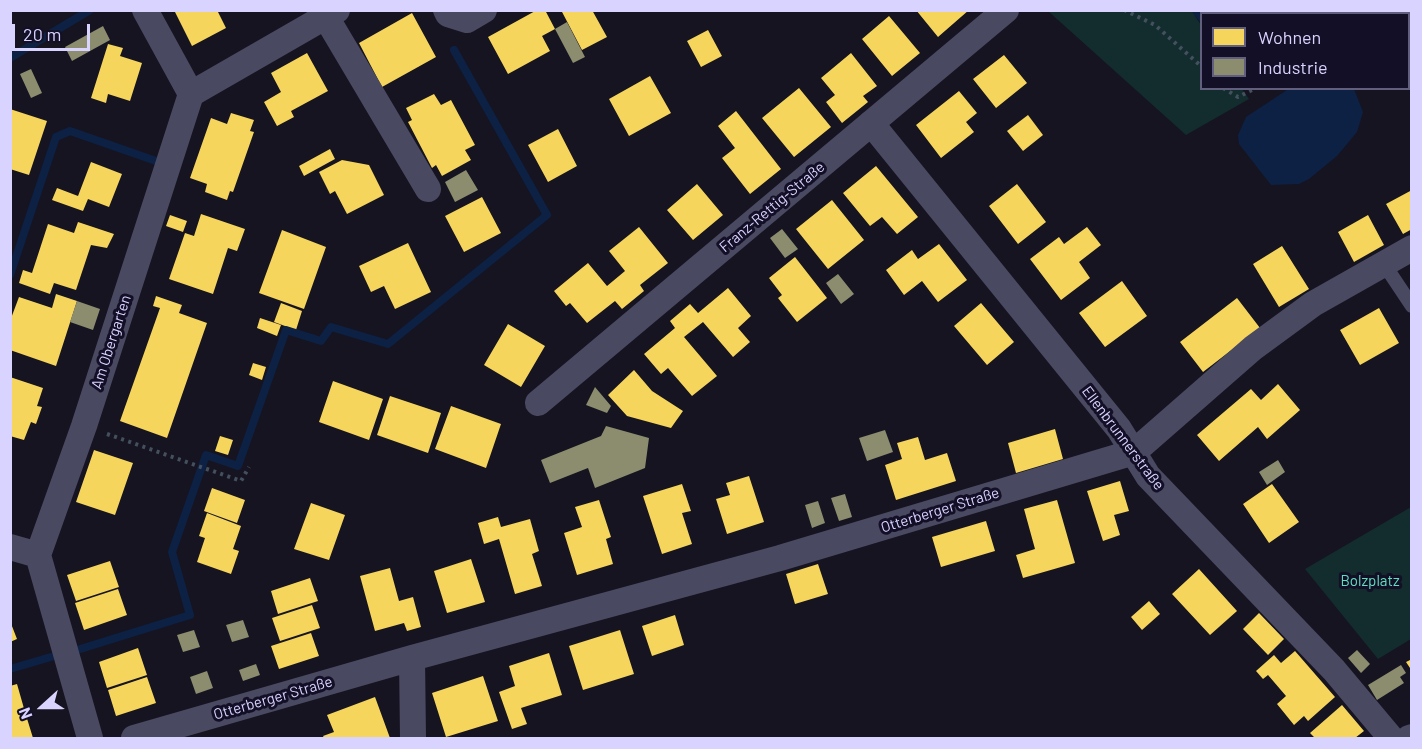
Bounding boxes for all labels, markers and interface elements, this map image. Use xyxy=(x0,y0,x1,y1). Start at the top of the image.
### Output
scale bar xyxy=(15,12,93,50)
legend xyxy=(1200,12,1410,90)
text: 20 m xyxy=(23,23,61,45)
text: Wohnen xyxy=(1258,26,1321,48)
text: Industrie xyxy=(1258,56,1328,78)
street label: Franz-Rettig-Straße xyxy=(716,158,828,256)
street label: Am Obergarten xyxy=(87,293,135,391)
street label: Ellenbrunnerstraße xyxy=(1078,383,1168,493)
street label: Otterberger Straße xyxy=(879,483,1001,537)
park label: Bolzplatz xyxy=(1340,572,1400,590)
street label: Otterberger Straße xyxy=(211,672,335,724)
north arrow xyxy=(12,677,72,737)
text: N xyxy=(14,705,36,722)

